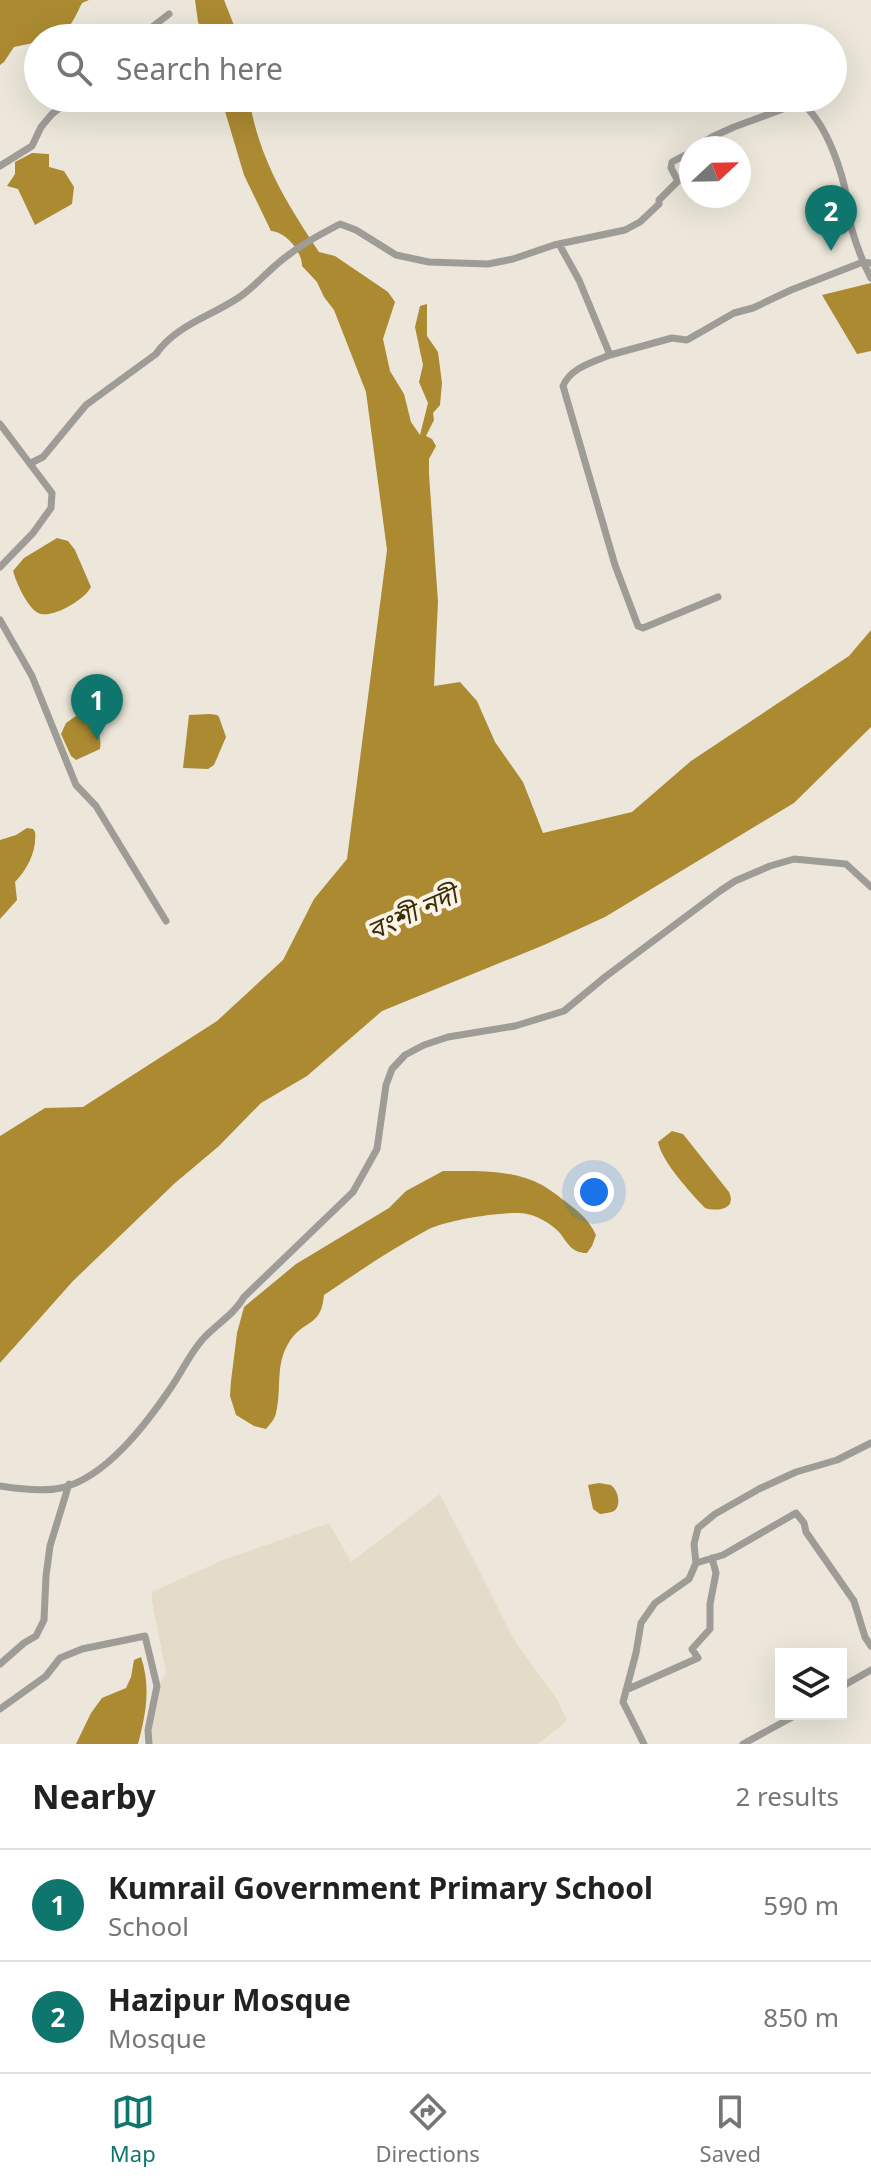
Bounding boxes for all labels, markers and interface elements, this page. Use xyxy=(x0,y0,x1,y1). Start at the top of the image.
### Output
search box xyxy=(24,24,847,112)
icon: search xyxy=(52,46,96,90)
text: Search here xyxy=(116,48,283,89)
north arrow xyxy=(679,136,751,208)
pin: 2 xyxy=(805,185,857,251)
pin: 1 xyxy=(71,674,123,740)
water label: বংশী নদী xyxy=(361,874,467,948)
your location xyxy=(574,1172,614,1212)
map controls xyxy=(775,1648,847,1720)
button: layers xyxy=(775,1648,847,1720)
text: Nearby xyxy=(32,1773,156,1819)
text: 2 results xyxy=(735,1778,839,1814)
text: Kumrail Government Primary School xyxy=(108,1867,653,1908)
text: 1 xyxy=(51,1887,65,1923)
text: 590 m xyxy=(763,1887,839,1923)
text: School xyxy=(108,1908,189,1944)
text: Hazipur Mosque xyxy=(108,1979,351,2020)
text: 2 xyxy=(51,1999,65,2035)
text: 850 m xyxy=(763,1999,839,2035)
text: Mosque xyxy=(108,2020,207,2056)
tab: Map xyxy=(110,2090,156,2168)
tab: Directions xyxy=(375,2090,480,2168)
tab: Saved xyxy=(700,2090,761,2168)

